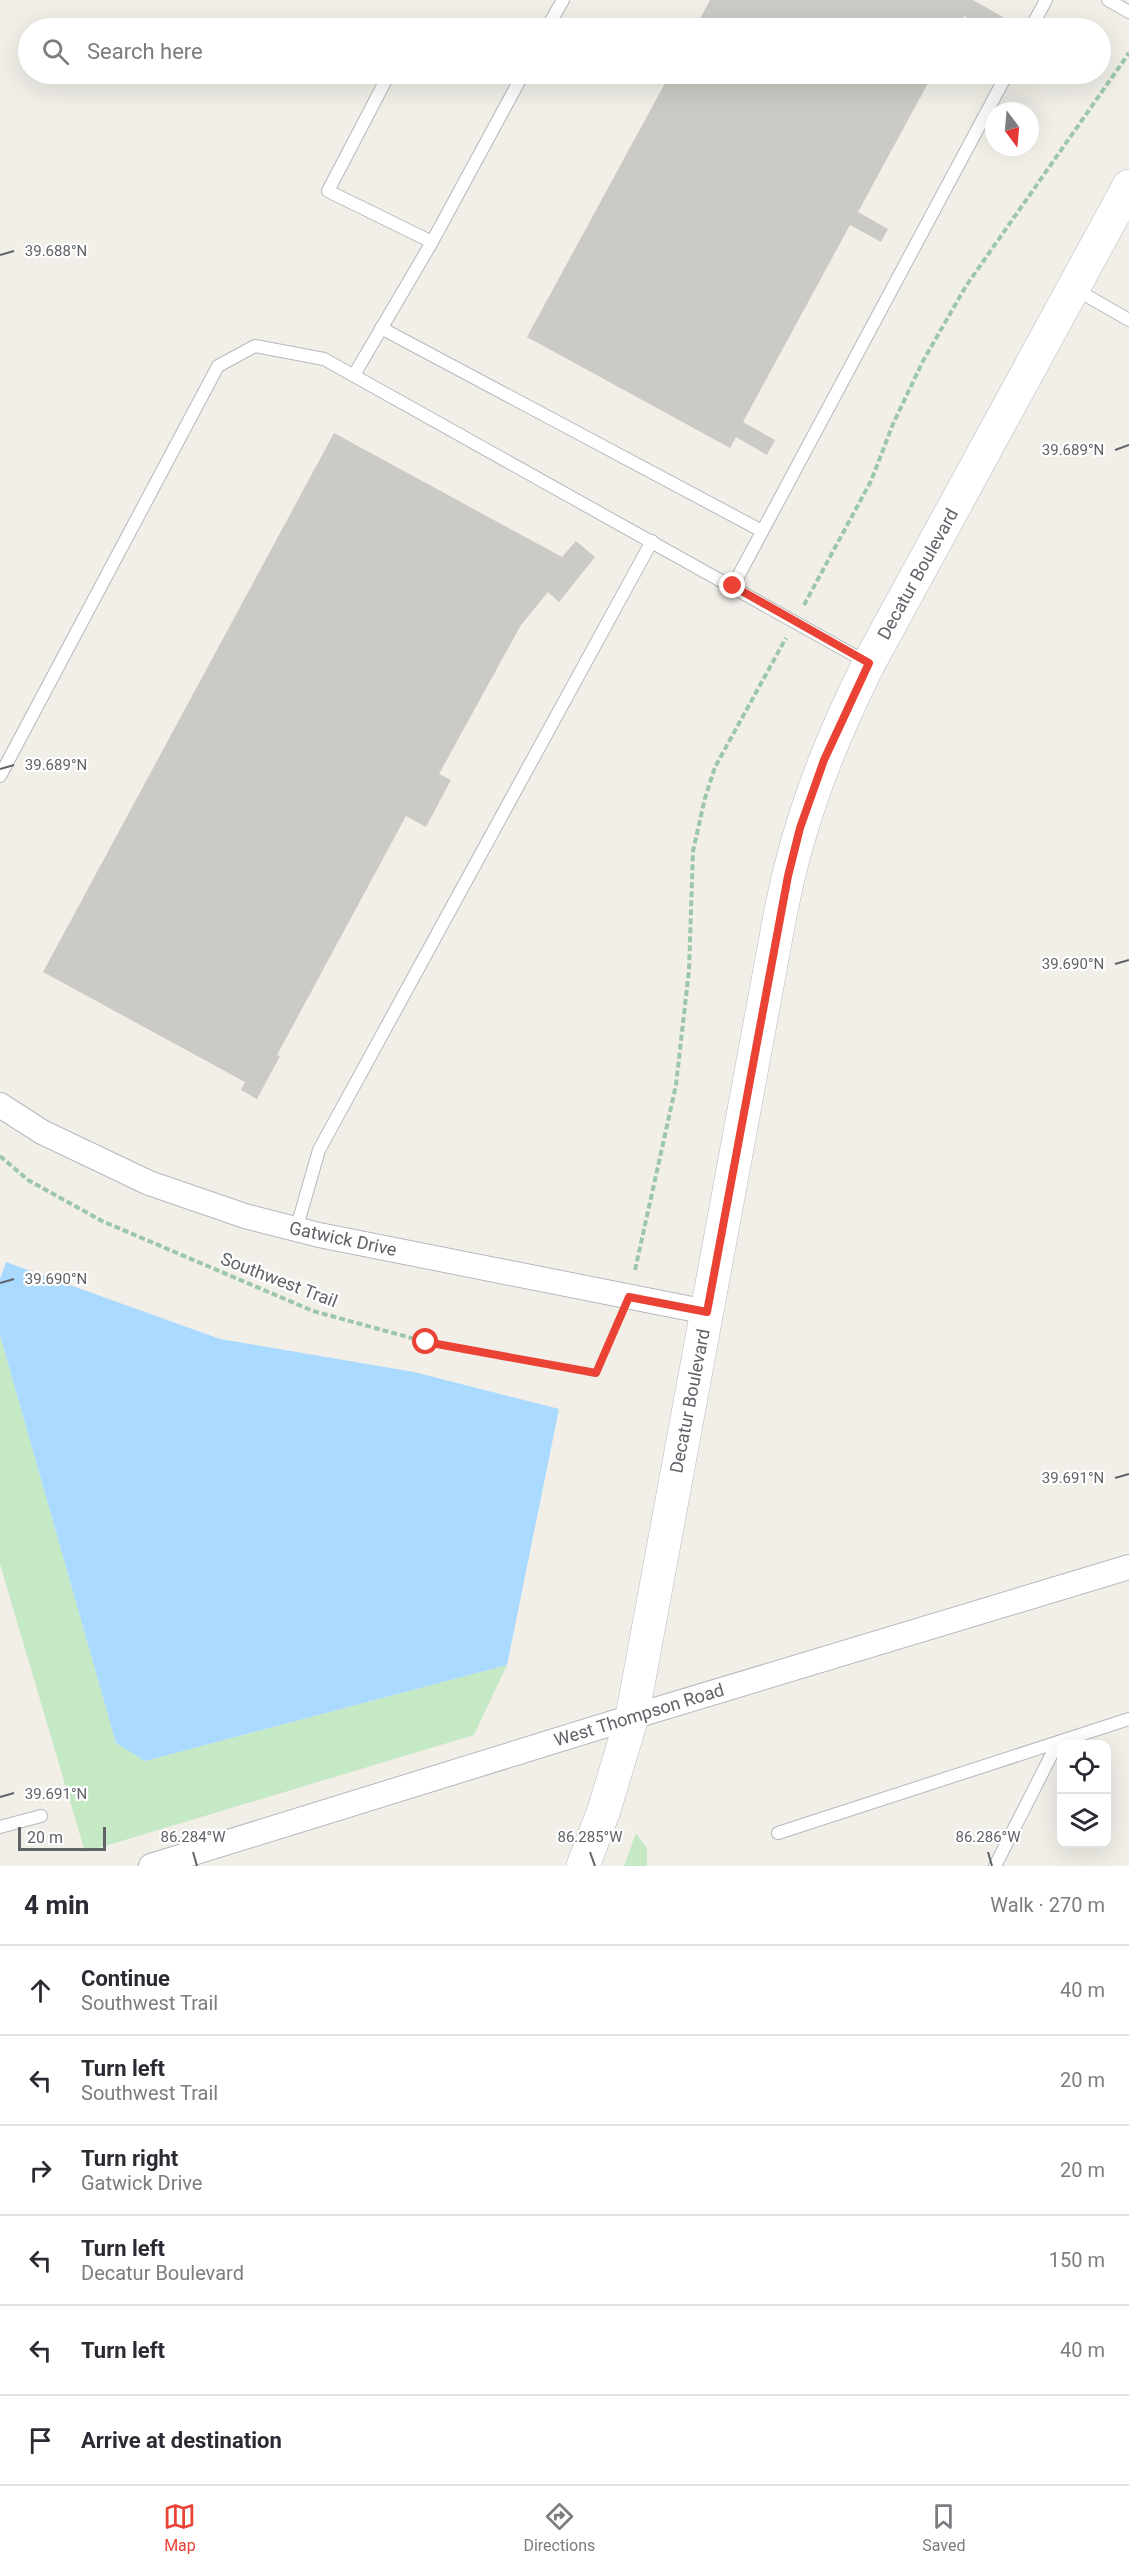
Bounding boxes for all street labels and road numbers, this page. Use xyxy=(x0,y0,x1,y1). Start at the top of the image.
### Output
street label: Decatur Boulevard xyxy=(873,505,962,643)
street label: Gatwick Drive xyxy=(287,1217,399,1260)
street label: Southwest Trail xyxy=(218,1248,341,1311)
street label: Decatur Boulevard xyxy=(665,1327,714,1475)
street label: West Thompson Road xyxy=(551,1679,726,1750)

